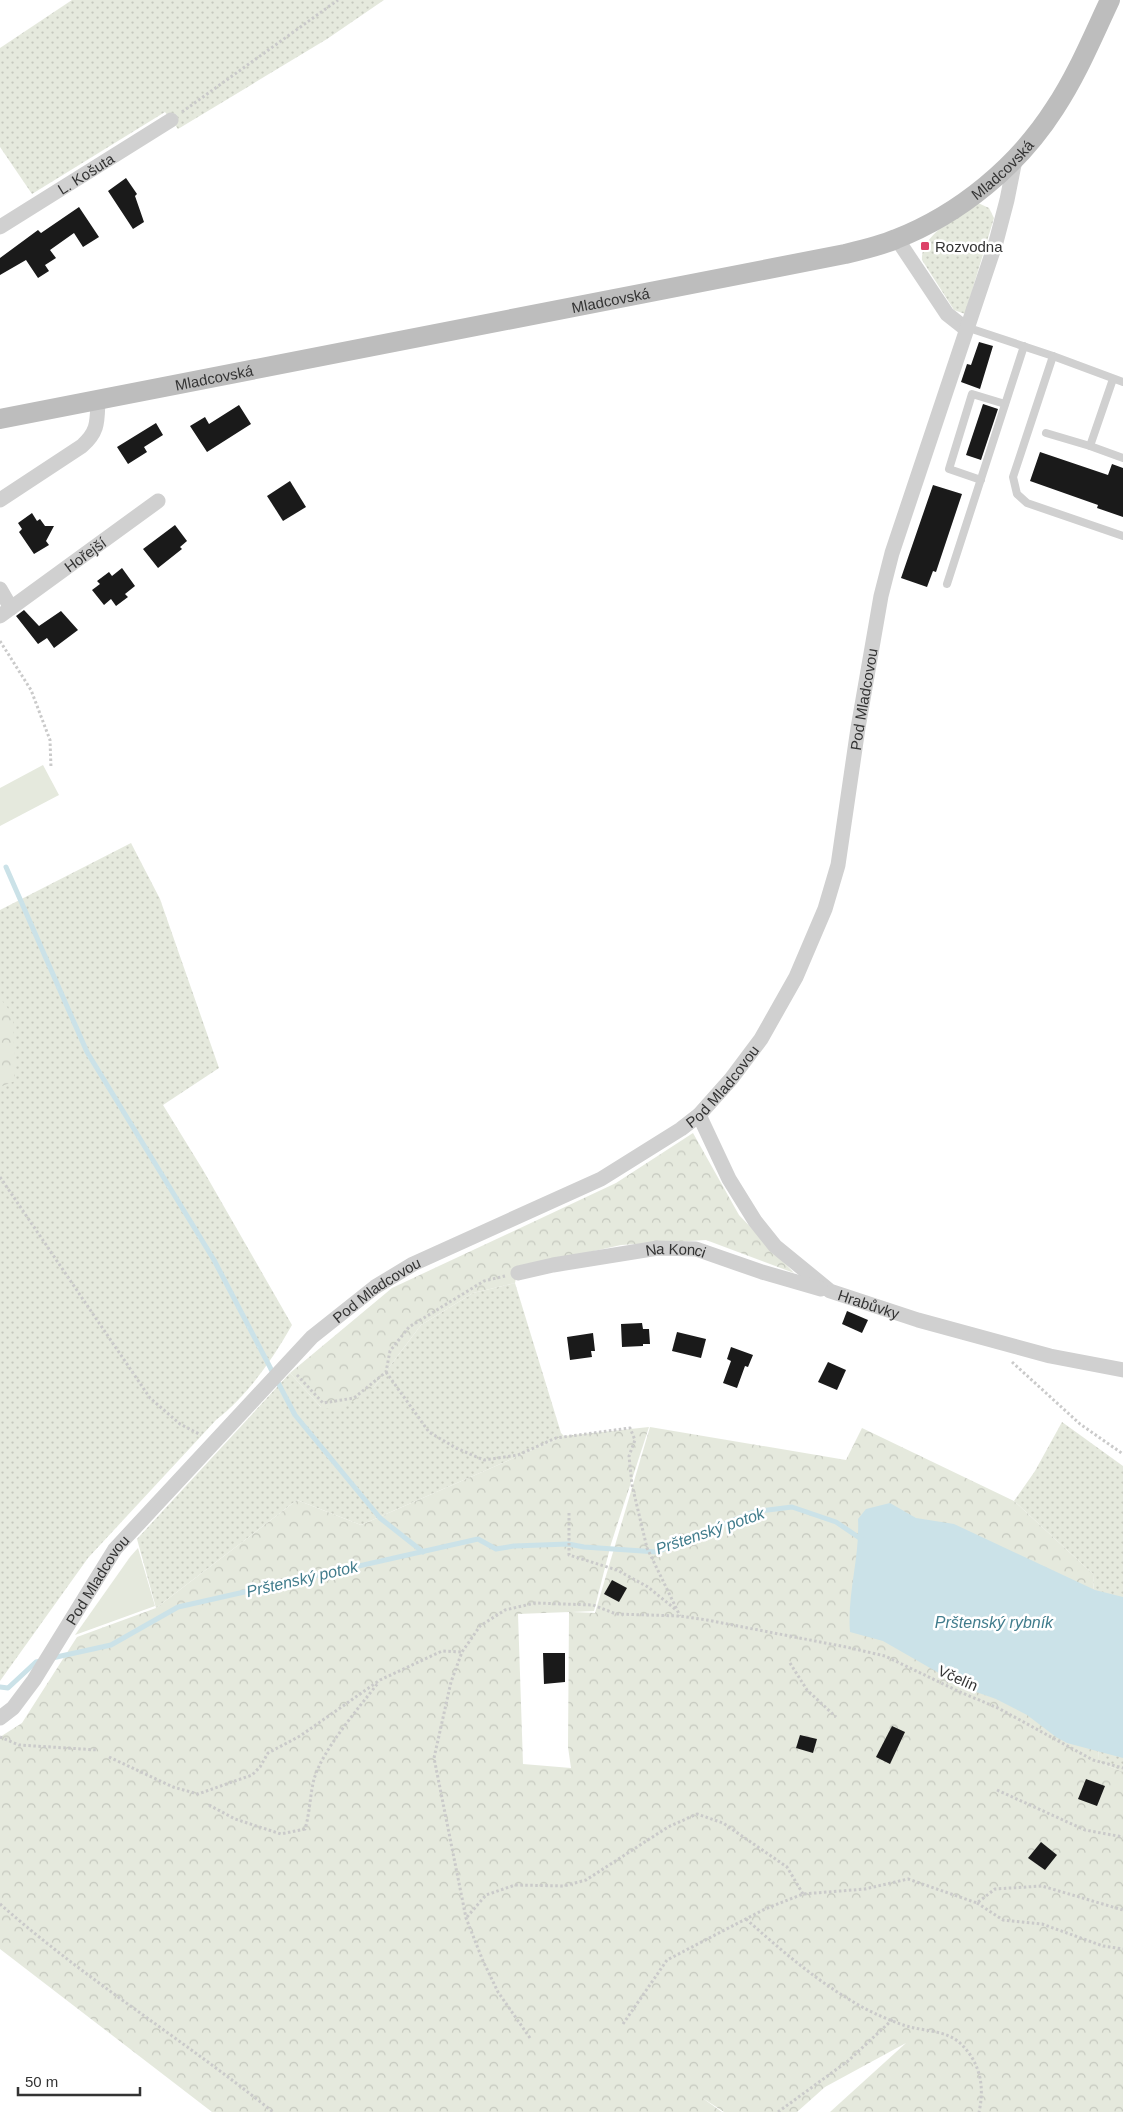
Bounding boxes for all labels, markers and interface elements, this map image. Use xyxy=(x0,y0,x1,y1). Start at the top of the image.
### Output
street label: Mladcovská xyxy=(968,136,1037,203)
street label: L. Košuta xyxy=(54,149,118,197)
place label: Rozvodna xyxy=(935,238,1003,255)
marker: Rozvodna xyxy=(919,240,931,252)
street label: Mladcovská xyxy=(570,284,652,316)
street label: Mladcovská xyxy=(173,361,255,393)
street label: Hořejší xyxy=(61,533,110,575)
street label: Pod Mladcovou xyxy=(846,647,880,751)
street label: Pod Mladcovou xyxy=(682,1042,762,1131)
street label: Na Konci xyxy=(644,1239,708,1260)
street label: Pod Mladcovou xyxy=(329,1253,423,1326)
street label: Hrabůvky xyxy=(836,1286,902,1322)
water label: Prštenský potok xyxy=(653,1504,768,1558)
street label: Pod Mladcovou xyxy=(62,1531,132,1628)
water label: Prštenský potok xyxy=(245,1558,360,1600)
water label: Prštenský rybník xyxy=(935,1614,1054,1631)
street label: Včelín xyxy=(935,1662,981,1694)
scale bar xyxy=(18,2064,140,2096)
text: 50 m xyxy=(25,2073,58,2090)

